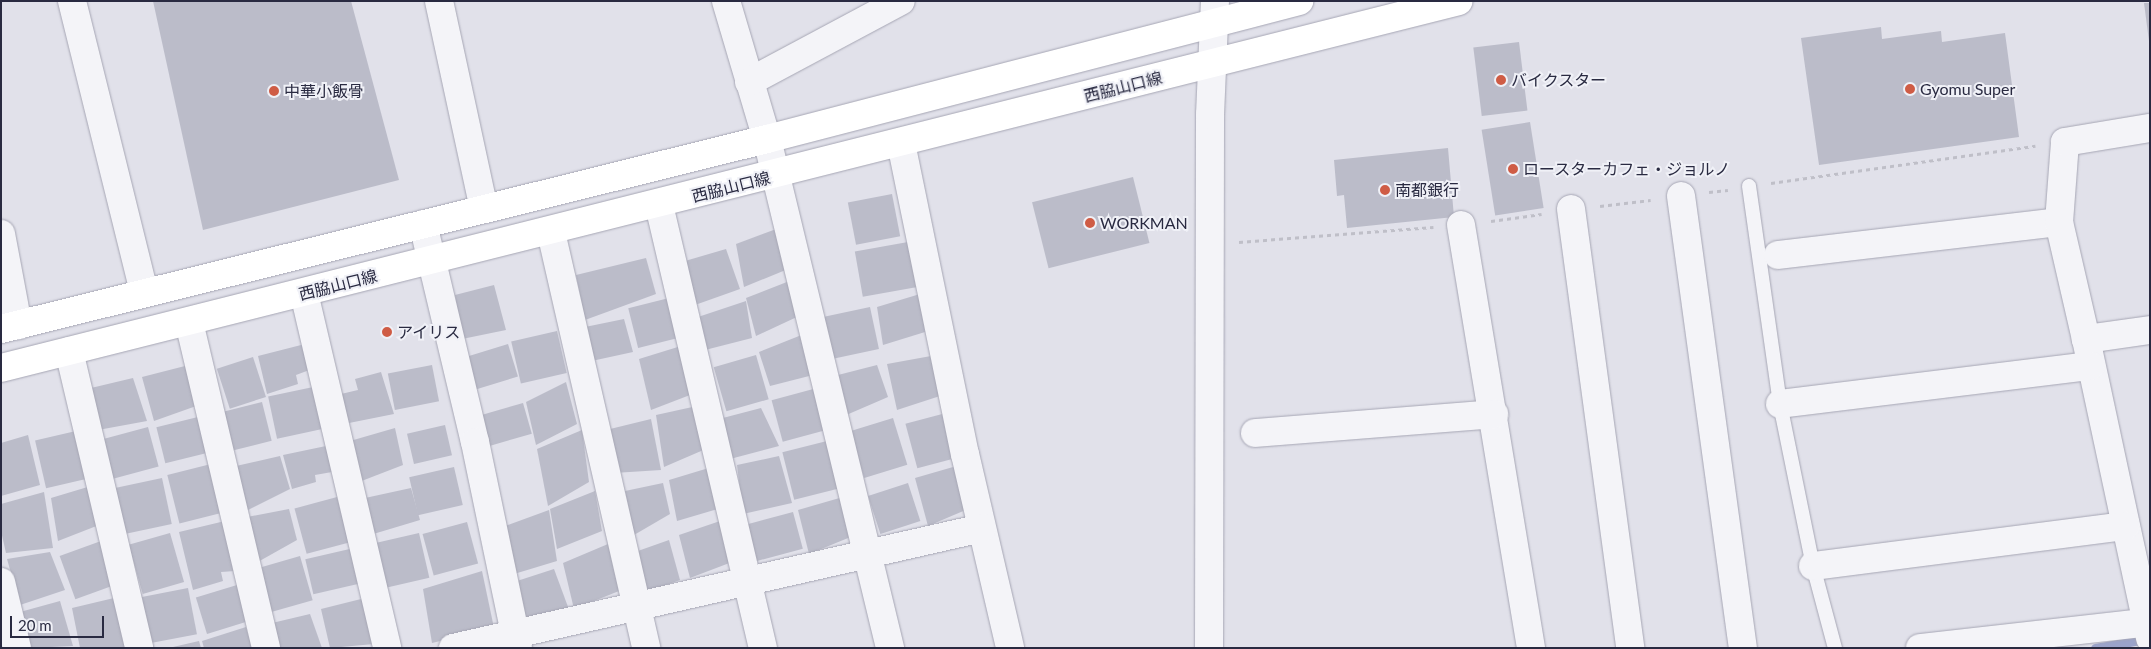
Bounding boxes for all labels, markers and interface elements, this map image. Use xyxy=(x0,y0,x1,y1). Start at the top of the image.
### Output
street label: 西脇山口線 xyxy=(1082,68,1164,106)
place label: バイクスター xyxy=(1511,70,1607,90)
marker: バイクスター xyxy=(1495,74,1507,86)
place label: Gyomu Super xyxy=(1920,79,2015,99)
place label: 中華小飯骨 xyxy=(284,81,364,101)
marker: Gyomu Super xyxy=(1904,83,1916,95)
marker: 中華小飯骨 xyxy=(268,85,280,97)
place label: ロースターカフェ・ジョルノ xyxy=(1523,159,1731,179)
marker: ロースターカフェ・ジョルノ xyxy=(1507,163,1519,175)
street label: 西脇山口線 xyxy=(690,168,772,206)
place label: 南都銀行 xyxy=(1395,180,1459,200)
marker: 南都銀行 xyxy=(1379,184,1391,196)
place label: WORKMAN xyxy=(1100,213,1188,233)
marker: WORKMAN xyxy=(1084,217,1096,229)
street label: 西脇山口線 xyxy=(297,266,379,304)
place label: アイリス xyxy=(397,322,461,342)
marker: アイリス xyxy=(381,326,393,338)
scale bar xyxy=(12,606,106,638)
text: 20 m xyxy=(18,616,52,634)

